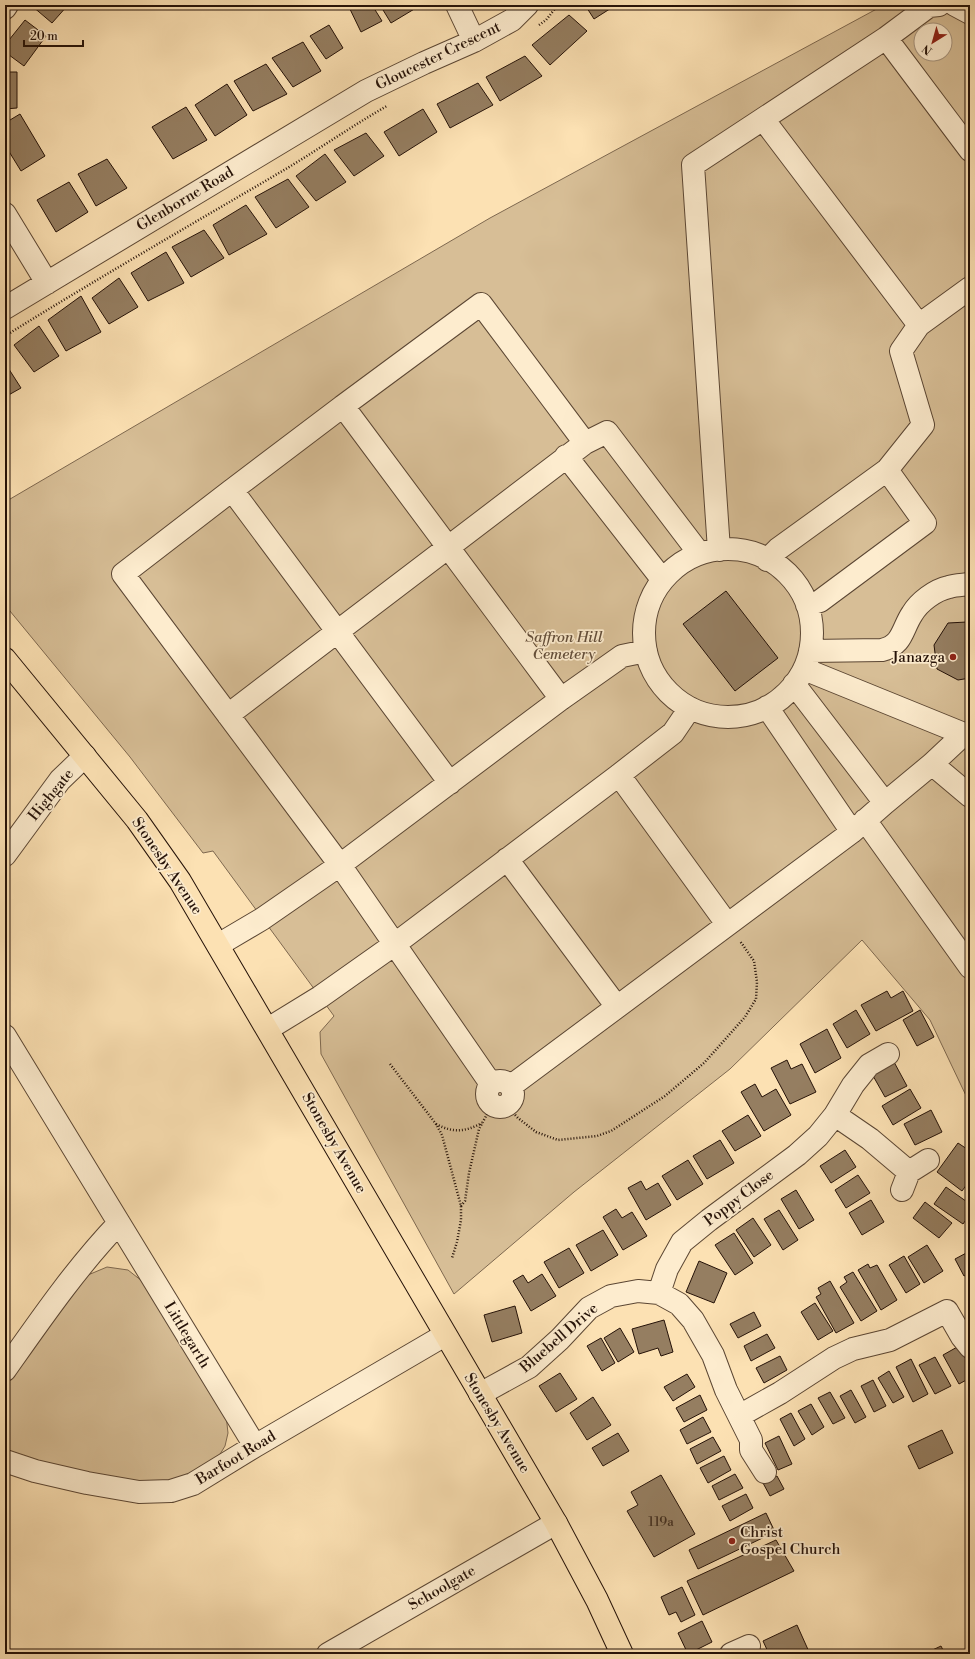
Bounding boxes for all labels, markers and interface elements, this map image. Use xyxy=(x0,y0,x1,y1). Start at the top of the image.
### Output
street label: Gloucester Crescent xyxy=(372,17,504,95)
scale bar xyxy=(24,22,83,48)
north arrow xyxy=(913,22,953,62)
text: 20 m xyxy=(30,29,58,44)
text: N xyxy=(920,41,935,57)
street label: Glenborne Road xyxy=(133,162,237,235)
park label: Saffron Hill Cemetery xyxy=(525,628,603,664)
place label: Janazga xyxy=(891,648,945,667)
marker: Janazga xyxy=(948,652,958,662)
street label: Highgate xyxy=(24,765,78,825)
street label: Stonesby Avenue xyxy=(127,814,207,918)
street label: Stonesby Avenue xyxy=(297,1089,371,1197)
street label: Poppy Close xyxy=(700,1166,778,1230)
street label: Littlegarth xyxy=(160,1298,214,1372)
street label: Bluebell Drive xyxy=(515,1299,602,1378)
street label: Stonesby Avenue xyxy=(460,1369,534,1477)
street label: Barfoot Road xyxy=(192,1426,280,1490)
house number: 119a xyxy=(648,1514,674,1530)
place label: Christ Gospel Church xyxy=(740,1523,840,1559)
marker: Christ Gospel Church xyxy=(727,1536,737,1546)
street label: Schoolgate xyxy=(405,1561,479,1615)

